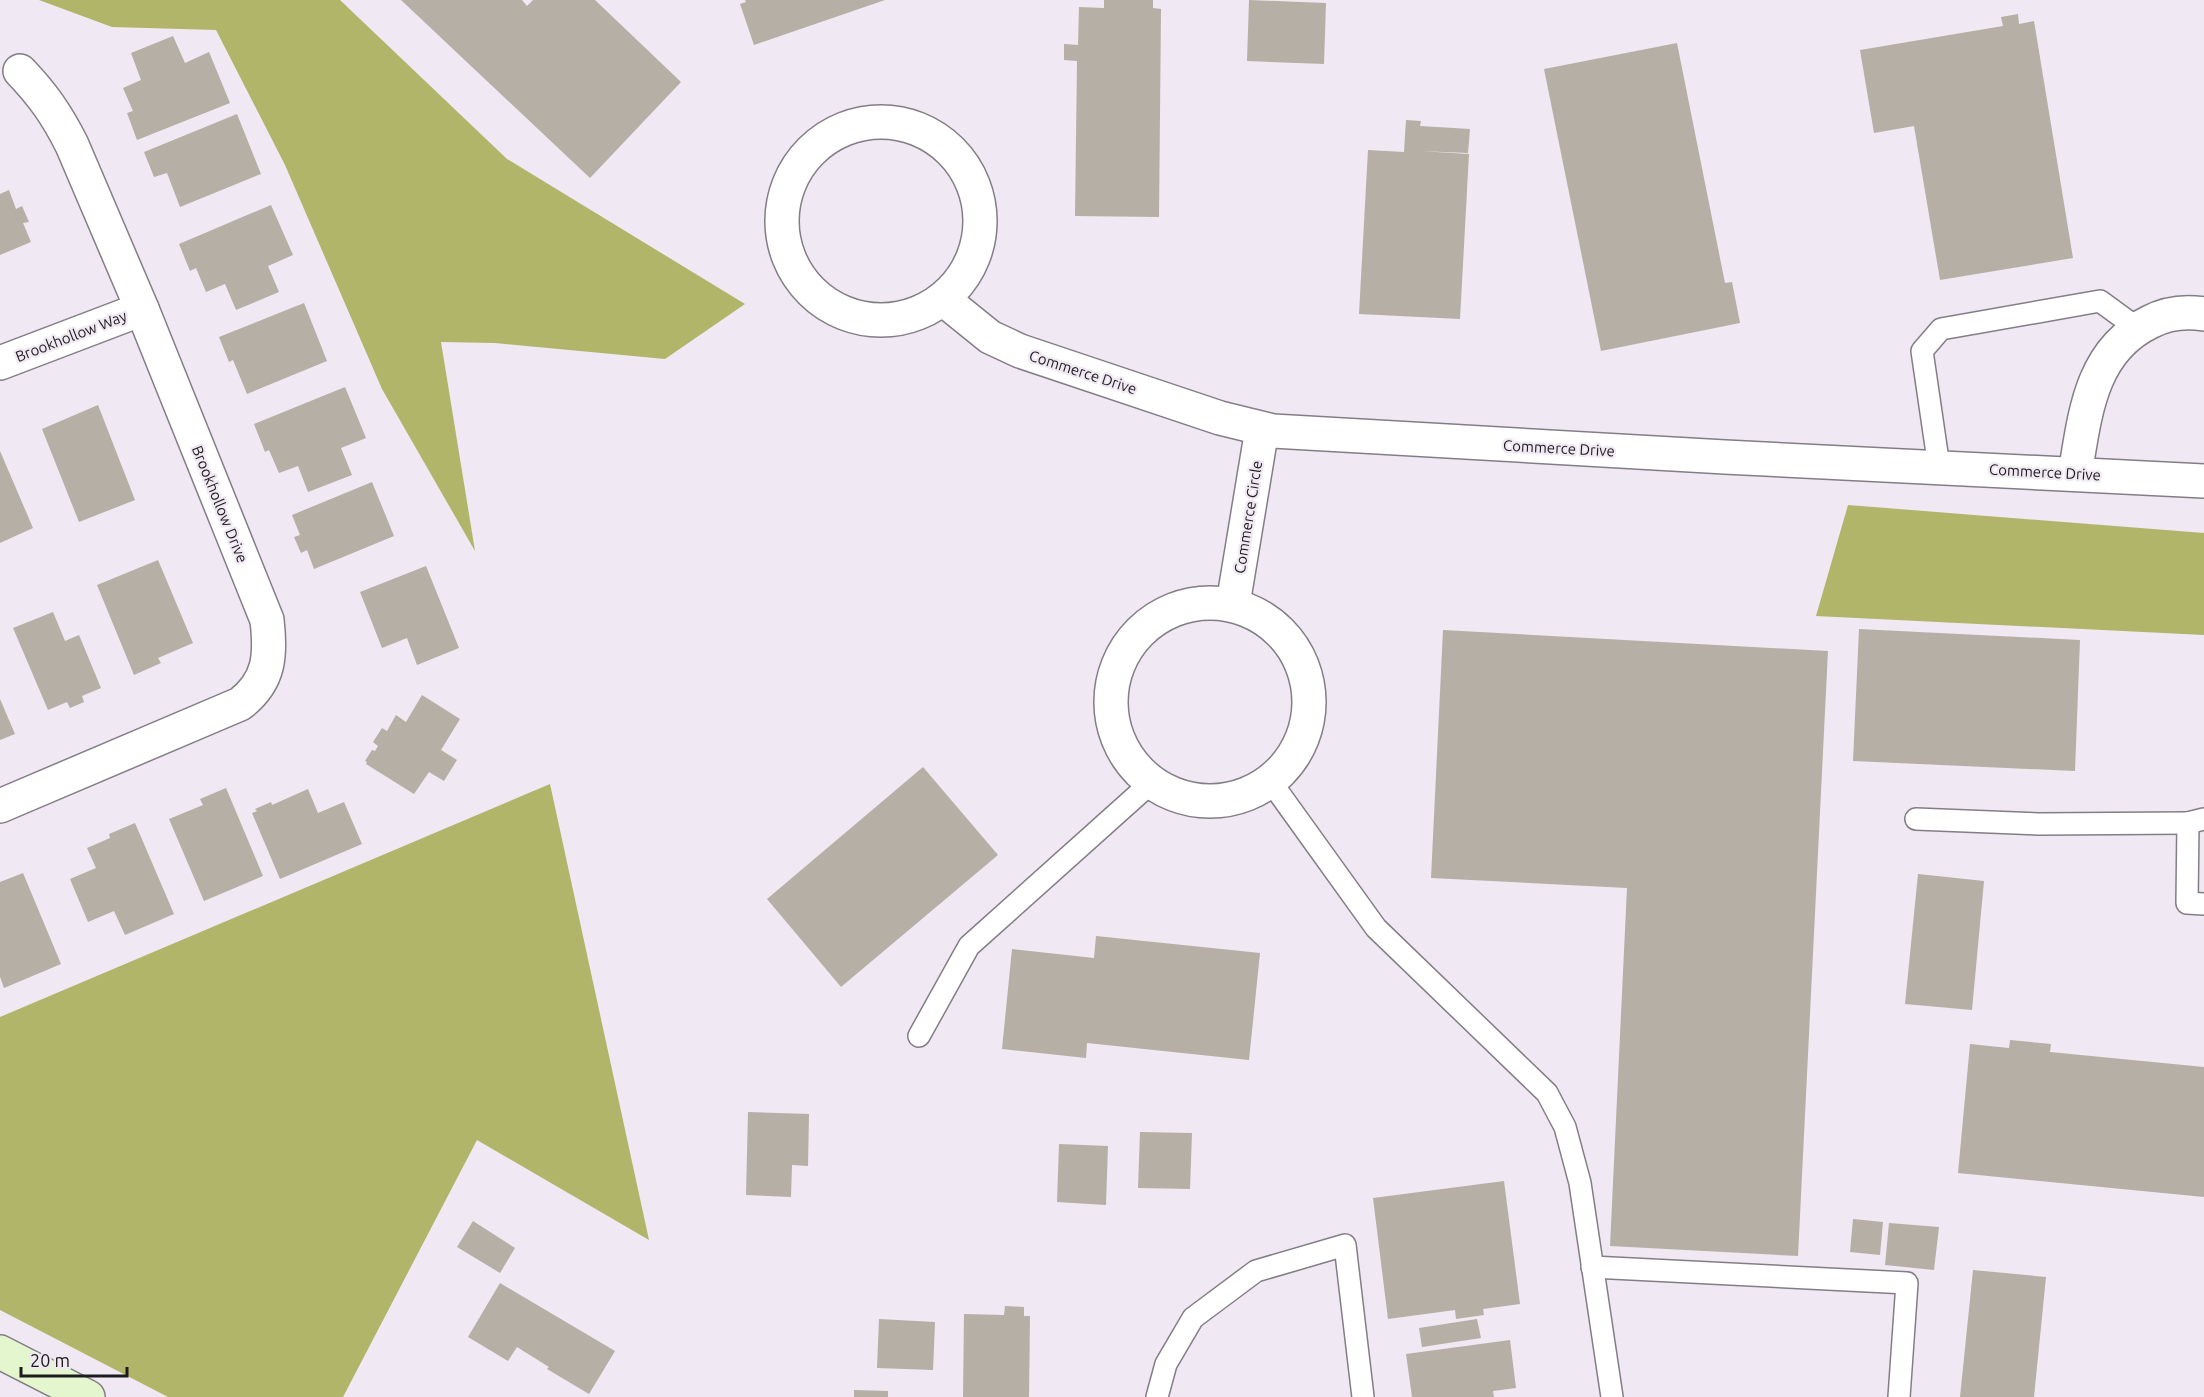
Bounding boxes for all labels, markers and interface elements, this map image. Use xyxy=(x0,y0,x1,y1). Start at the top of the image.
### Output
street label: Brookhollow Way xyxy=(13,307,129,365)
street label: Commerce Drive xyxy=(1027,347,1139,397)
street label: Commerce Drive xyxy=(1503,437,1615,459)
street label: Brookhollow Drive xyxy=(189,443,251,565)
street label: Commerce Circle xyxy=(1231,459,1265,575)
street label: Commerce Drive xyxy=(1989,461,2101,483)
scale bar xyxy=(21,1340,128,1378)
text: 20 m xyxy=(30,1350,70,1370)

